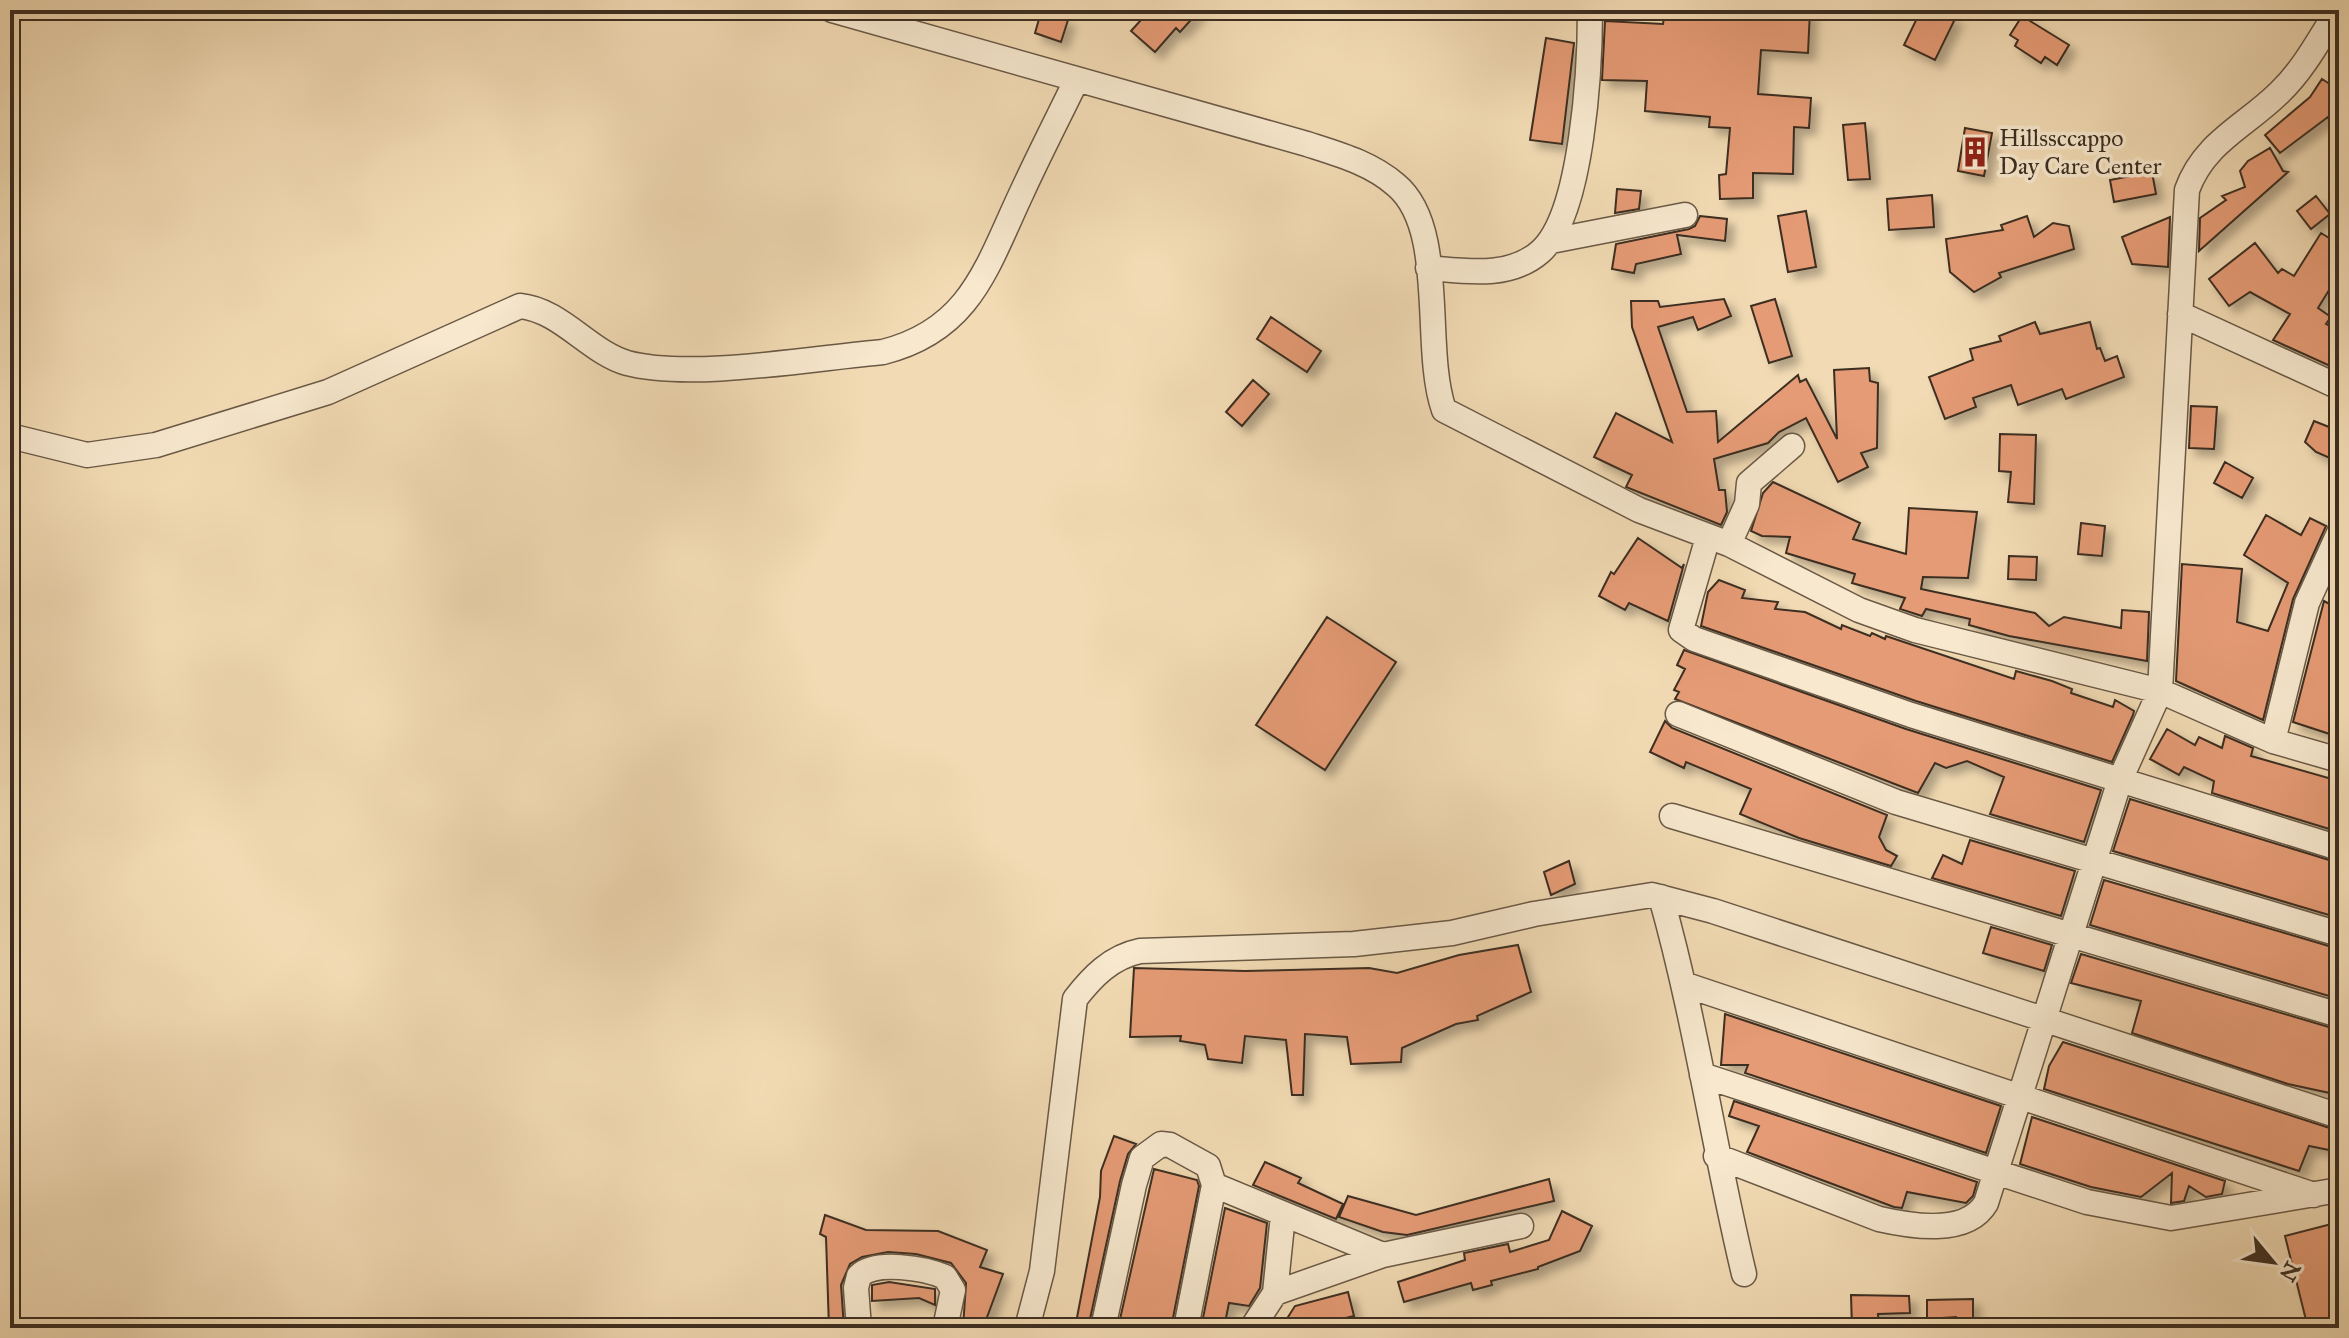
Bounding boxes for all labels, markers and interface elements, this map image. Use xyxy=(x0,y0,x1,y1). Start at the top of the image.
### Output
place label: Hillssccappo Day Care Center xyxy=(1999,123,2161,181)
building icon: Hillssccappo Day Care Center xyxy=(1958,135,1992,169)
north arrow xyxy=(2233,1222,2313,1302)
text: N xyxy=(2274,1257,2306,1286)

